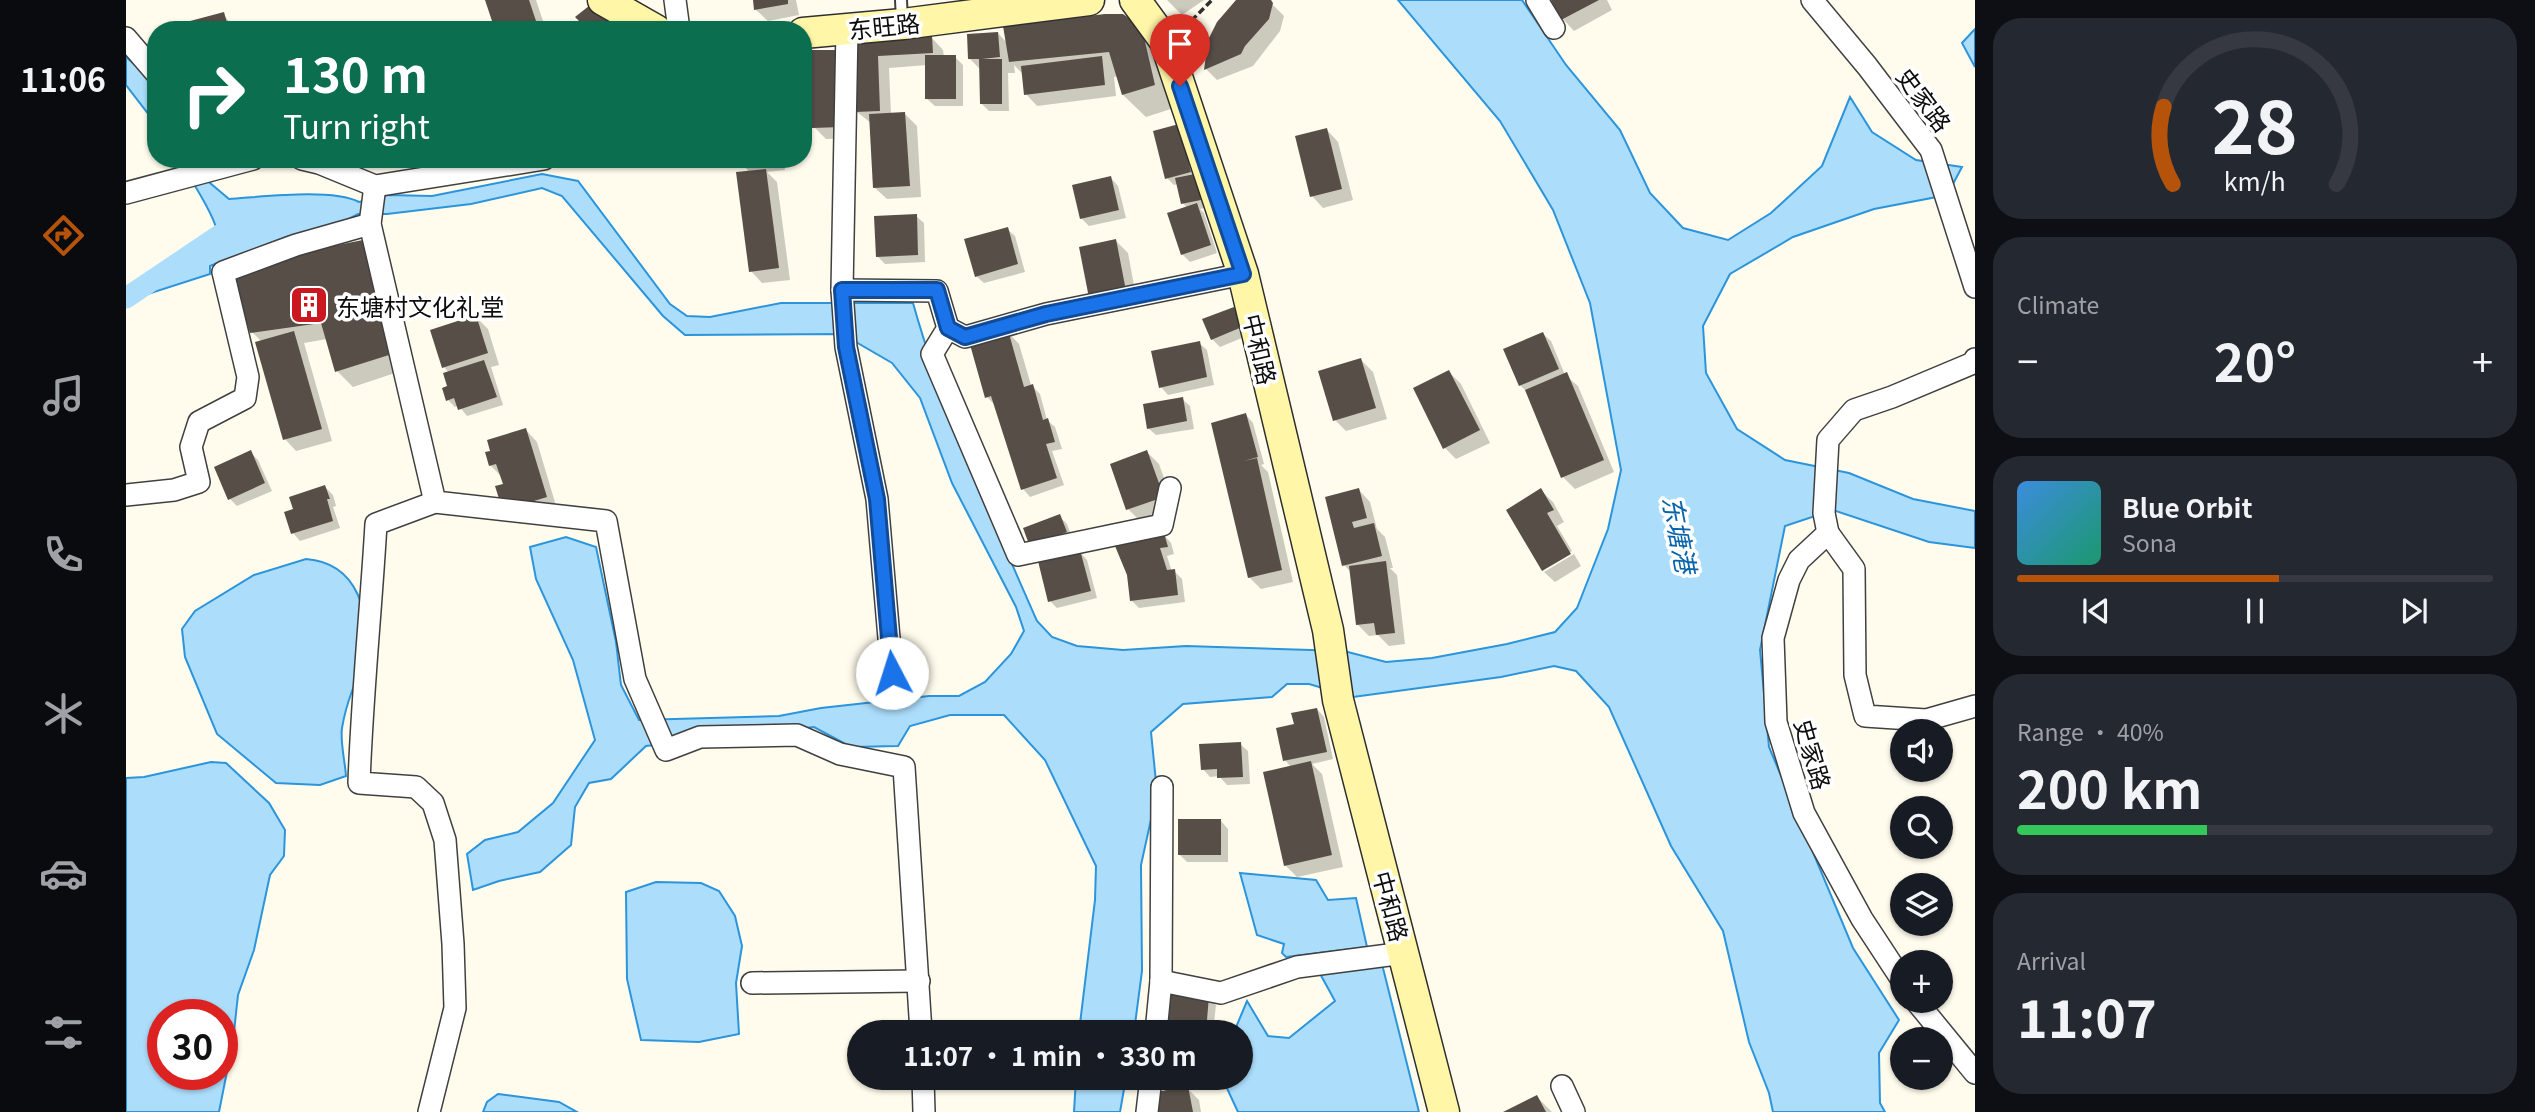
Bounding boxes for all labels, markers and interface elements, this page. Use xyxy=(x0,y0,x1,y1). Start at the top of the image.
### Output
street label: 东旺路 xyxy=(846,4,922,46)
pin xyxy=(1150,14,1210,86)
icon: arrive xyxy=(1161,25,1199,63)
text: 130 m xyxy=(283,36,428,107)
icon: right xyxy=(168,49,259,140)
text: 11:06 xyxy=(20,55,106,101)
street label: 史家路 xyxy=(1889,60,1961,138)
text: 28 xyxy=(2212,71,2298,176)
text: Turn right xyxy=(283,102,430,148)
text: km/h xyxy=(2224,162,2286,198)
icon: directions xyxy=(39,211,88,260)
building icon: 东塘村文化礼堂 xyxy=(288,284,330,326)
text: Climate xyxy=(2017,287,2099,321)
place label: 东塘村文化礼堂 xyxy=(336,288,504,323)
street label: 中和路 xyxy=(1236,310,1286,388)
text: 20° xyxy=(2214,322,2296,397)
text: − xyxy=(2017,332,2038,387)
text: + xyxy=(2472,332,2493,387)
icon: music xyxy=(39,371,88,420)
text: Blue Orbit xyxy=(2122,488,2252,525)
water label: 东塘港 xyxy=(1655,492,1707,580)
text: Sona xyxy=(2122,525,2177,559)
icon: phone xyxy=(39,530,88,579)
icon: previous xyxy=(2077,592,2115,630)
icon: pause xyxy=(2236,592,2274,630)
icon: next xyxy=(2395,592,2433,630)
position arrow xyxy=(855,636,929,710)
icon: climate xyxy=(39,689,88,738)
text: Range · 40% xyxy=(2017,714,2164,748)
street label: 史家路 xyxy=(1787,715,1841,793)
map controls xyxy=(1890,719,1953,1090)
button: sound xyxy=(1890,719,1953,782)
text: 200 km xyxy=(2017,749,2202,824)
button: search xyxy=(1890,796,1953,859)
icon: car xyxy=(39,849,88,898)
street label: 中和路 xyxy=(1366,867,1418,945)
button: layers xyxy=(1890,873,1953,936)
text: Arrival xyxy=(2017,943,2086,977)
button: + xyxy=(1890,950,1953,1013)
text: 11:07 xyxy=(2017,978,2157,1053)
speed limit sign: 30 xyxy=(147,999,238,1090)
icon: filters xyxy=(39,1008,88,1057)
button: − xyxy=(1890,1027,1953,1090)
text: 11:07 · 1 min · 330 m xyxy=(903,1036,1197,1073)

